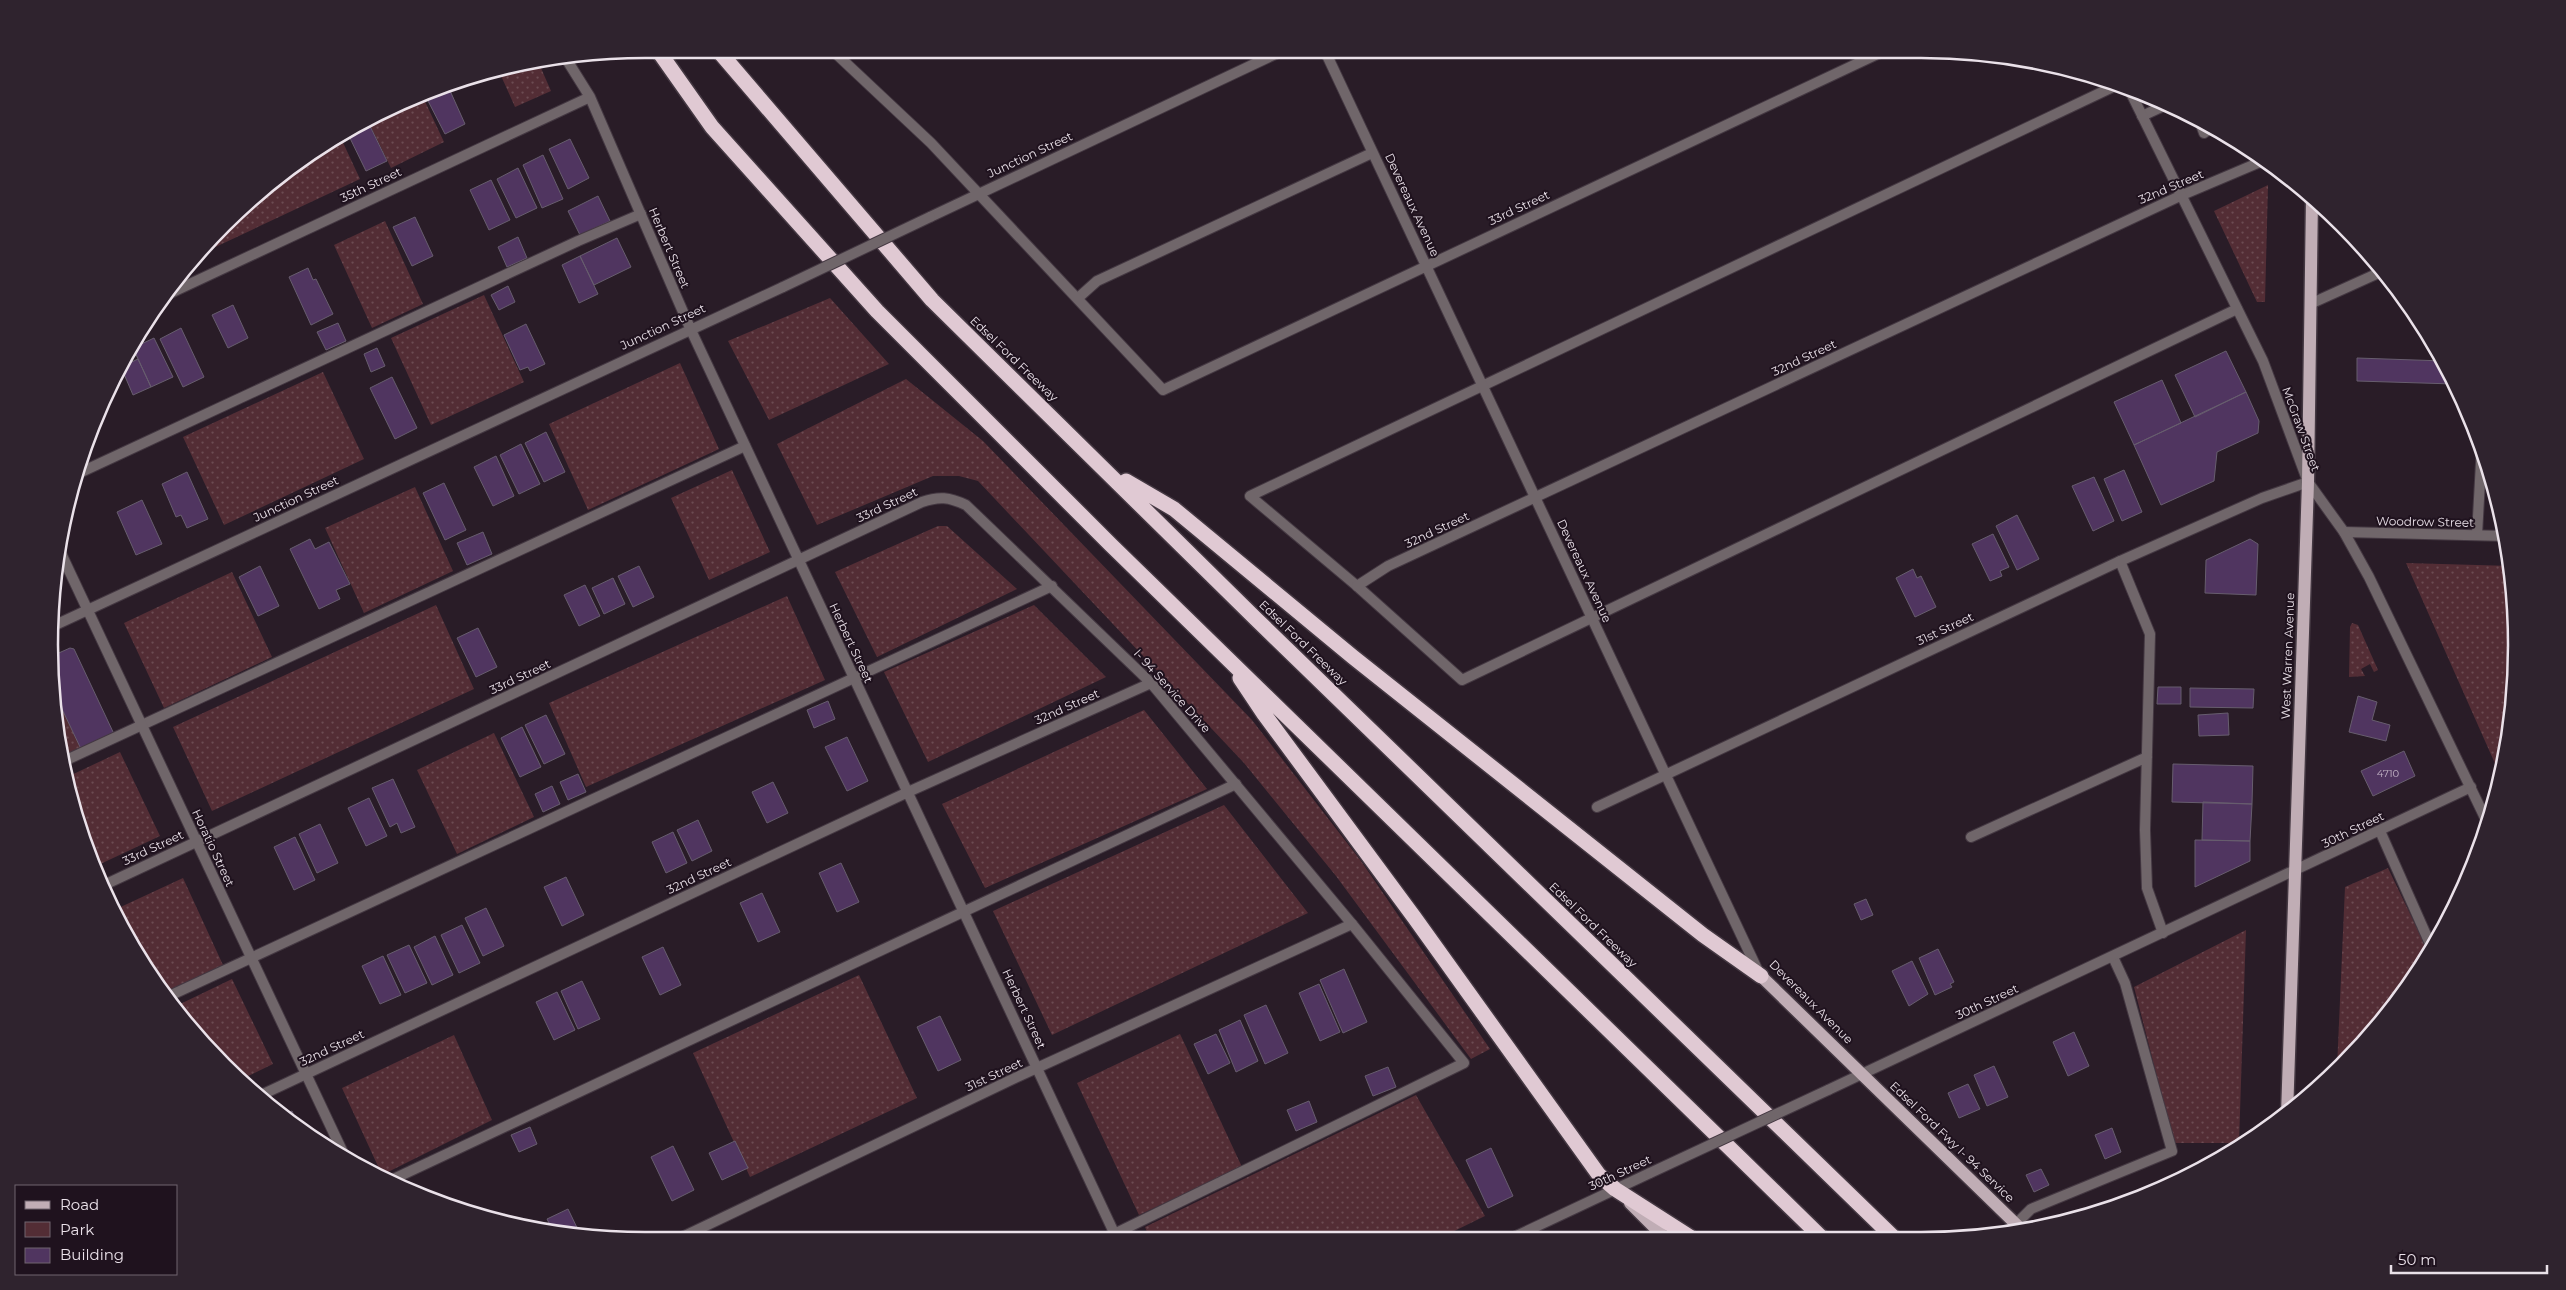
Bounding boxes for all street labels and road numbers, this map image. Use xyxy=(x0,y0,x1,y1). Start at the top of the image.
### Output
street label: Junction Street xyxy=(984,128,1075,181)
street label: Devereaux Avenue xyxy=(1382,151,1443,259)
street label: 35th Street xyxy=(338,164,404,205)
street label: 32nd Street xyxy=(2136,166,2206,207)
street label: 33rd Street xyxy=(1486,187,1552,228)
street label: Herbert Street xyxy=(646,205,693,291)
street label: Junction Street xyxy=(617,300,708,353)
street label: Edsel Ford Freeway xyxy=(967,313,1062,405)
street label: 32nd Street xyxy=(1769,336,1838,379)
street label: McGraw Street xyxy=(2279,385,2324,473)
street label: Junction Street xyxy=(250,472,341,525)
street label: 33rd Street xyxy=(854,484,920,525)
street label: 32nd Street xyxy=(1402,508,1471,551)
street label: Woodrow Street xyxy=(2376,513,2474,530)
street label: Devereaux Avenue xyxy=(1554,517,1615,625)
street label: West Warren Avenue xyxy=(2278,592,2297,720)
street label: Edsel Ford Freeway xyxy=(1256,597,1351,689)
street label: Herbert Street xyxy=(826,600,877,685)
street label: 31st Street xyxy=(1914,609,1976,648)
street label: I- 94 Service Drive xyxy=(1131,646,1214,736)
street label: 33rd Street xyxy=(487,656,553,697)
street label: 32nd Street xyxy=(1032,686,1102,727)
street label: Horatio Street xyxy=(189,807,238,889)
street label: 30th Street xyxy=(2319,808,2386,851)
street label: 33rd Street xyxy=(120,827,186,868)
street label: 32nd Street xyxy=(664,854,733,897)
street label: Edsel Ford Freeway xyxy=(1546,879,1641,971)
street label: Devereaux Avenue xyxy=(1766,957,1856,1047)
street label: Herbert Street xyxy=(999,966,1050,1051)
street label: 30th Street xyxy=(1953,980,2021,1023)
street label: 32nd Street xyxy=(297,1026,366,1069)
street label: 31st Street xyxy=(963,1055,1025,1094)
street label: Edsel Ford Fwy I- 94 Service xyxy=(1887,1078,2018,1205)
street label: 30th Street xyxy=(1586,1151,1654,1194)

